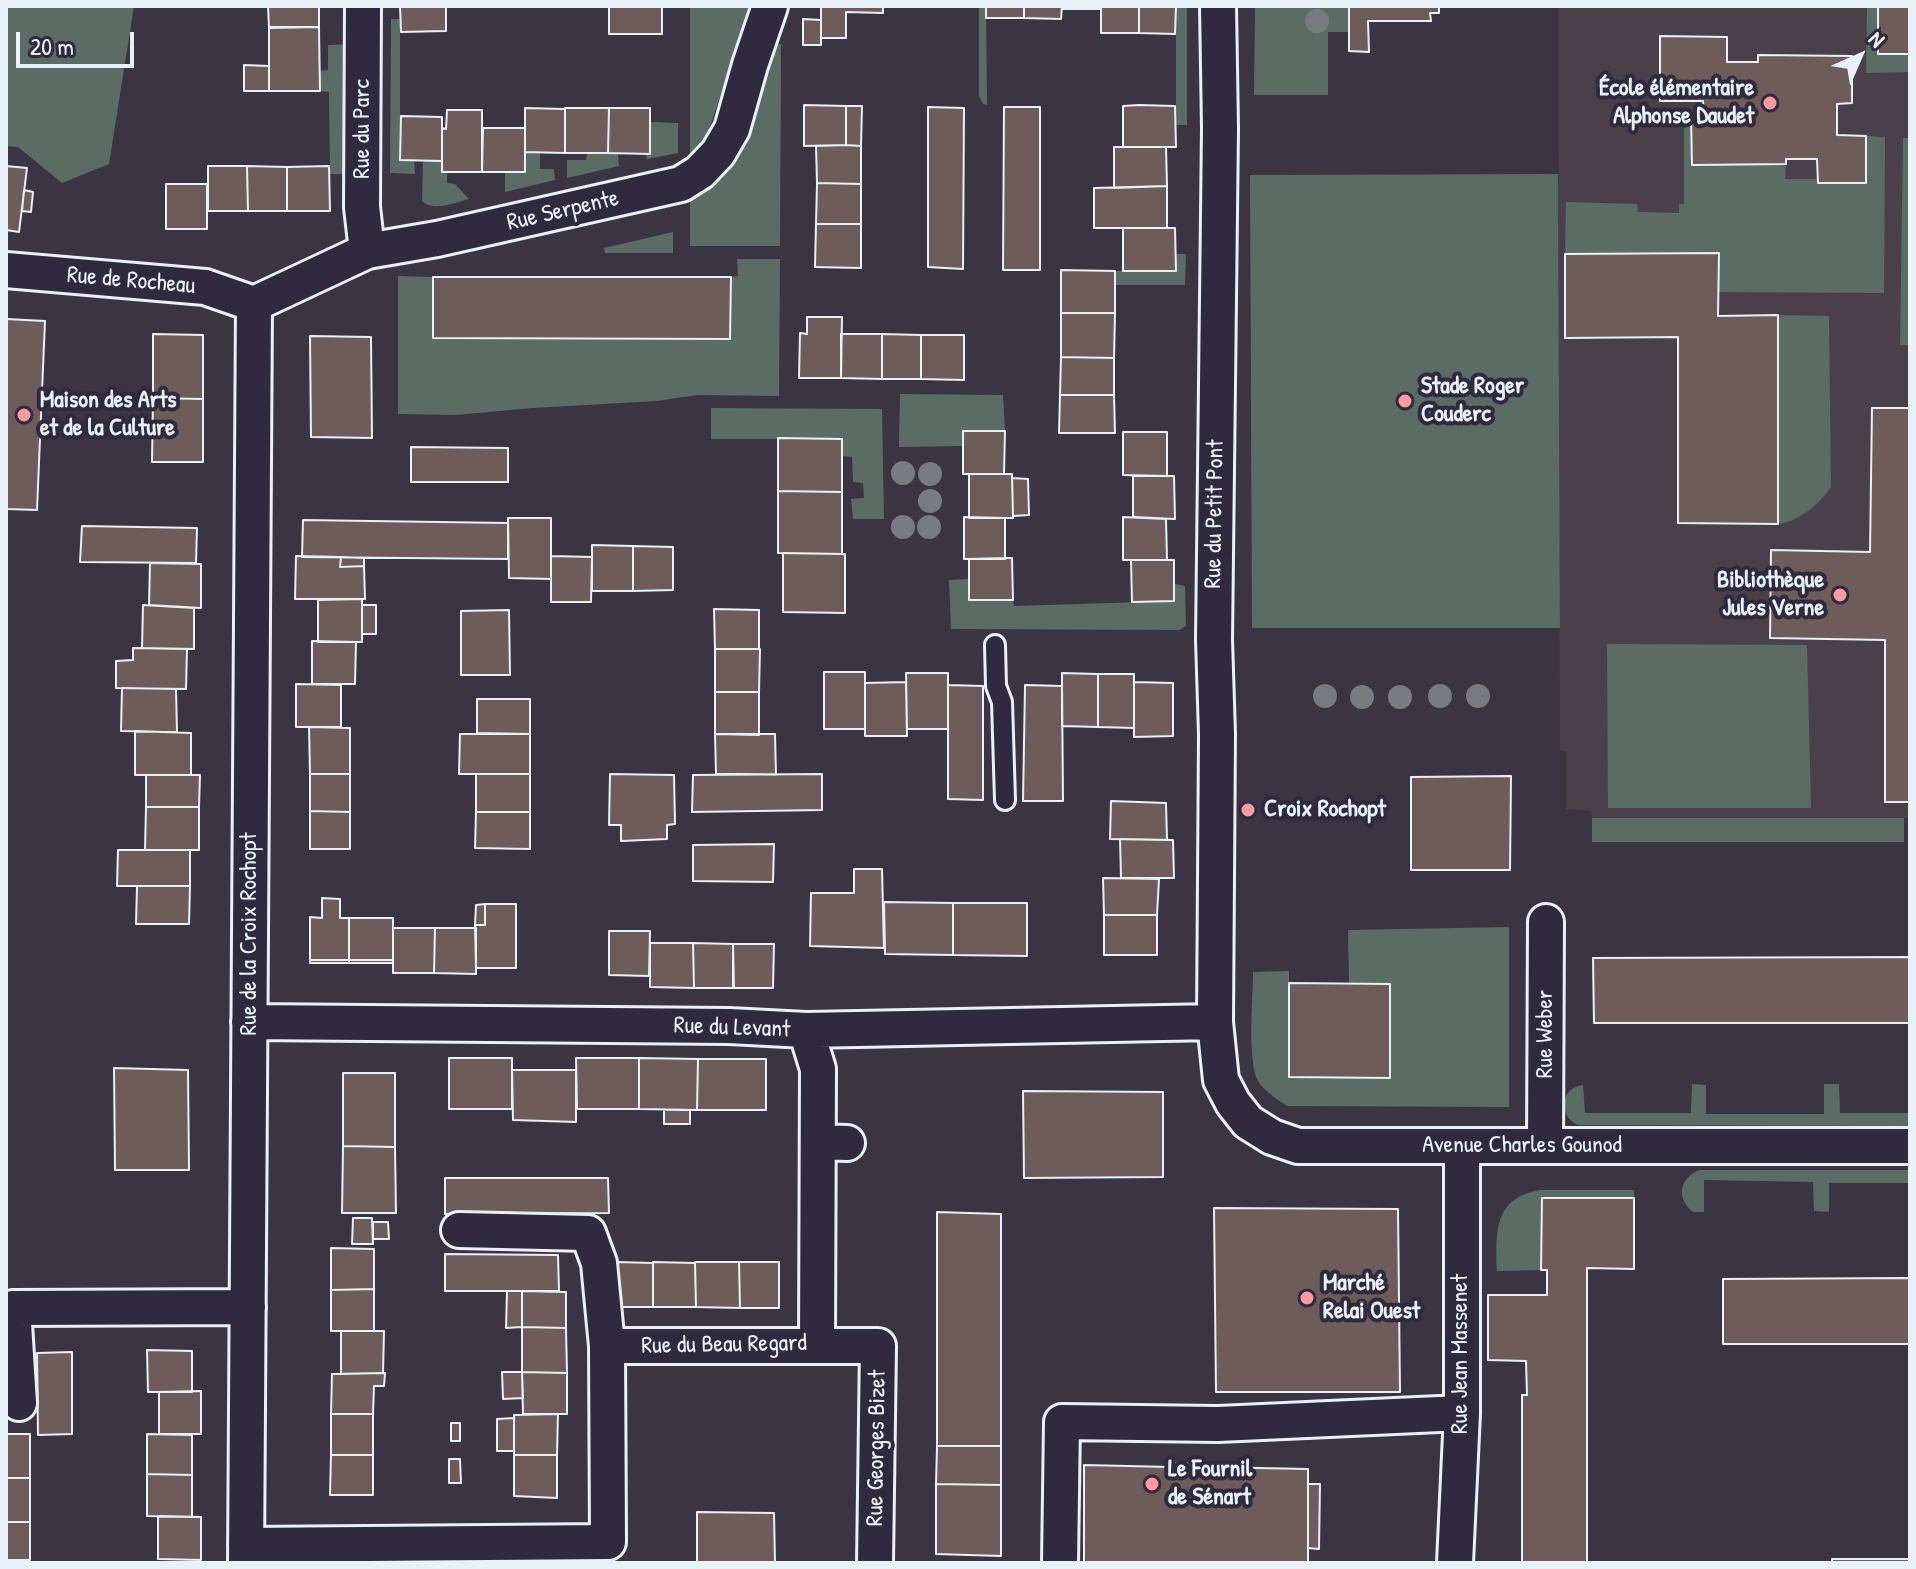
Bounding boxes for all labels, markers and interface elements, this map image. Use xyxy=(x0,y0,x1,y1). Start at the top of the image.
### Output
scale bar xyxy=(20,16,138,66)
north arrow xyxy=(1820,16,1900,96)
text: N xyxy=(1862,24,1892,54)
text: 20 m xyxy=(30,30,74,62)
place label: École élémentaire Alphonse Daudet xyxy=(1599,75,1754,131)
street label: Rue du Parc xyxy=(349,79,377,179)
marker: École élémentaire Alphonse Daudet xyxy=(1761,94,1779,112)
street label: Rue Serpente xyxy=(504,184,622,238)
street label: Rue de Rocheau xyxy=(66,261,196,301)
place label: Stade Roger Couderc xyxy=(1421,373,1524,429)
place label: Maison des Arts et de la Culture xyxy=(40,387,176,443)
marker: Stade Roger Couderc xyxy=(1396,392,1414,410)
marker: Maison des Arts et de la Culture xyxy=(15,406,33,424)
street label: Rue du Petit Pont xyxy=(1199,439,1231,589)
place label: Bibliothèque Jules Verne xyxy=(1717,567,1824,623)
marker: Bibliothèque Jules Verne xyxy=(1831,586,1849,604)
place label: Croix Rochopt xyxy=(1264,796,1386,824)
marker: Croix Rochopt xyxy=(1239,801,1257,819)
street label: Rue de la Croix Rochopt xyxy=(236,832,264,1036)
street label: Rue Weber xyxy=(1532,990,1560,1078)
street label: Rue du Levant xyxy=(673,1012,791,1044)
street label: Avenue Charles Gounod xyxy=(1422,1132,1622,1160)
place label: Marché Relai Ouest xyxy=(1323,1270,1420,1326)
street label: Rue Jean Massenet xyxy=(1447,1274,1475,1434)
marker: Marché Relai Ouest xyxy=(1298,1289,1316,1307)
street label: Rue du Beau Regard xyxy=(641,1329,807,1361)
street label: Rue Georges Bizet xyxy=(861,1370,893,1526)
place label: Le Fournil de Sénart xyxy=(1168,1456,1252,1512)
marker: Le Fournil de Sénart xyxy=(1143,1475,1161,1493)

